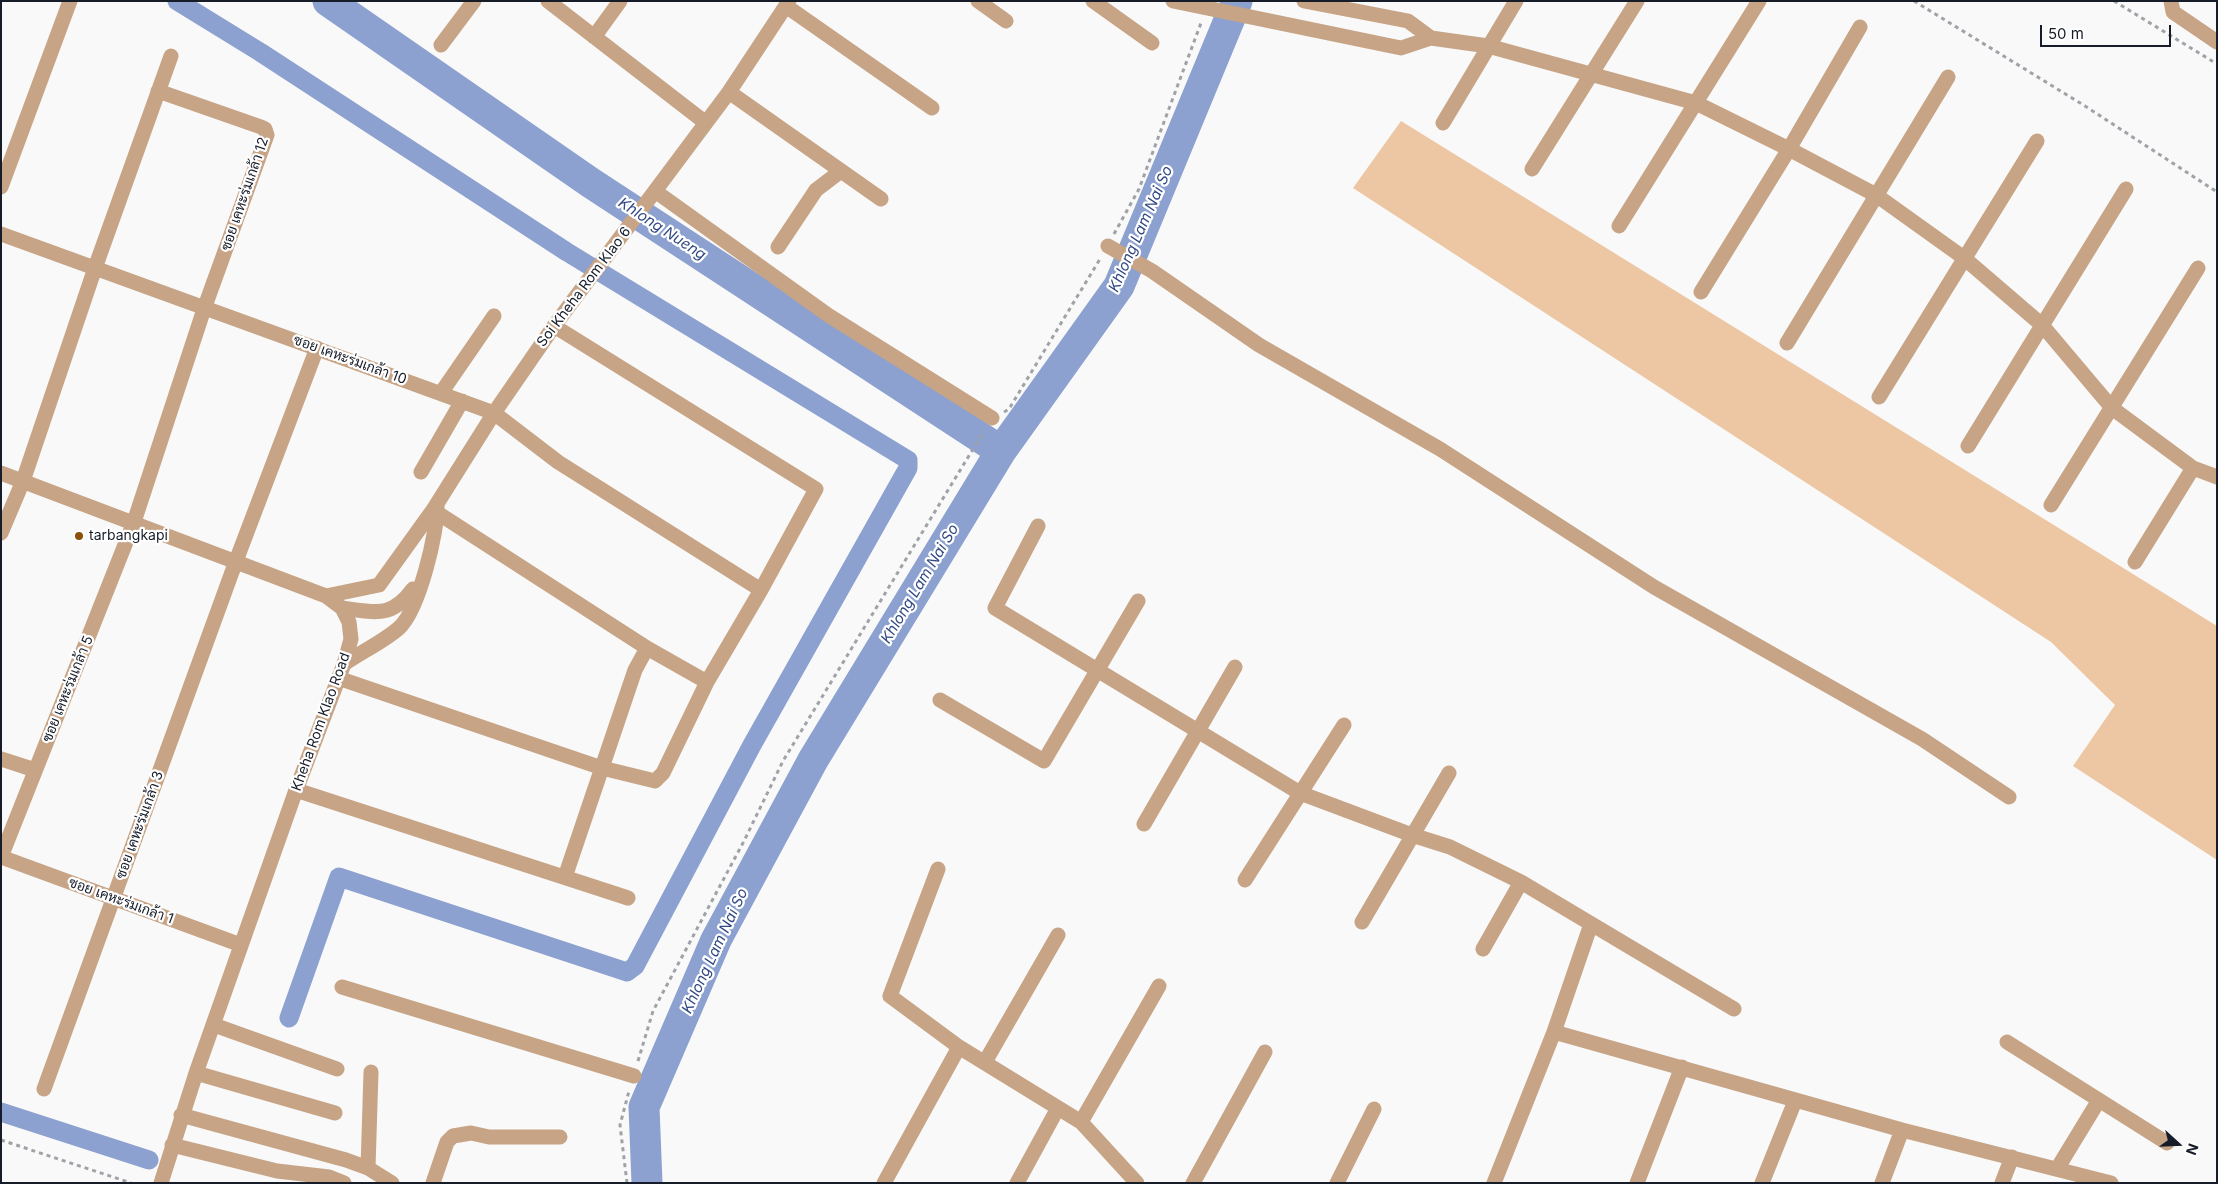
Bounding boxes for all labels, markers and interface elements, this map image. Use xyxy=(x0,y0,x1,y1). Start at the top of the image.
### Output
scale bar xyxy=(2043,15,2174,47)
text: 50 m xyxy=(2048,24,2084,43)
street label: ซอย เคหะร่มเกล้า 12 xyxy=(218,135,272,253)
water label: Khlong Lam Nai So xyxy=(1105,163,1177,295)
water label: Khlong Nueng xyxy=(615,194,709,264)
street label: Soi Kheha Rom Klao 6 xyxy=(533,224,635,350)
street label: ซอย เคหะร่มเกล้า 10 xyxy=(291,332,409,388)
water label: Khlong Lam Nai So xyxy=(877,521,963,647)
place label: tarbangkapi xyxy=(89,528,168,544)
marker: tarbangkapi xyxy=(73,530,85,542)
street label: ซอย เคหะร่มเกล้า 5 xyxy=(39,633,97,745)
street label: Kheha Rom Klao Road xyxy=(288,650,354,794)
street label: ซอย เคหะร่มเกล้า 3 xyxy=(113,769,167,881)
street label: ซอย เคหะร่มเกล้า 1 xyxy=(66,874,176,928)
water label: Khlong Lam Nai So xyxy=(678,886,752,1016)
north arrow xyxy=(2153,1119,2203,1169)
text: N xyxy=(2183,1141,2202,1157)

